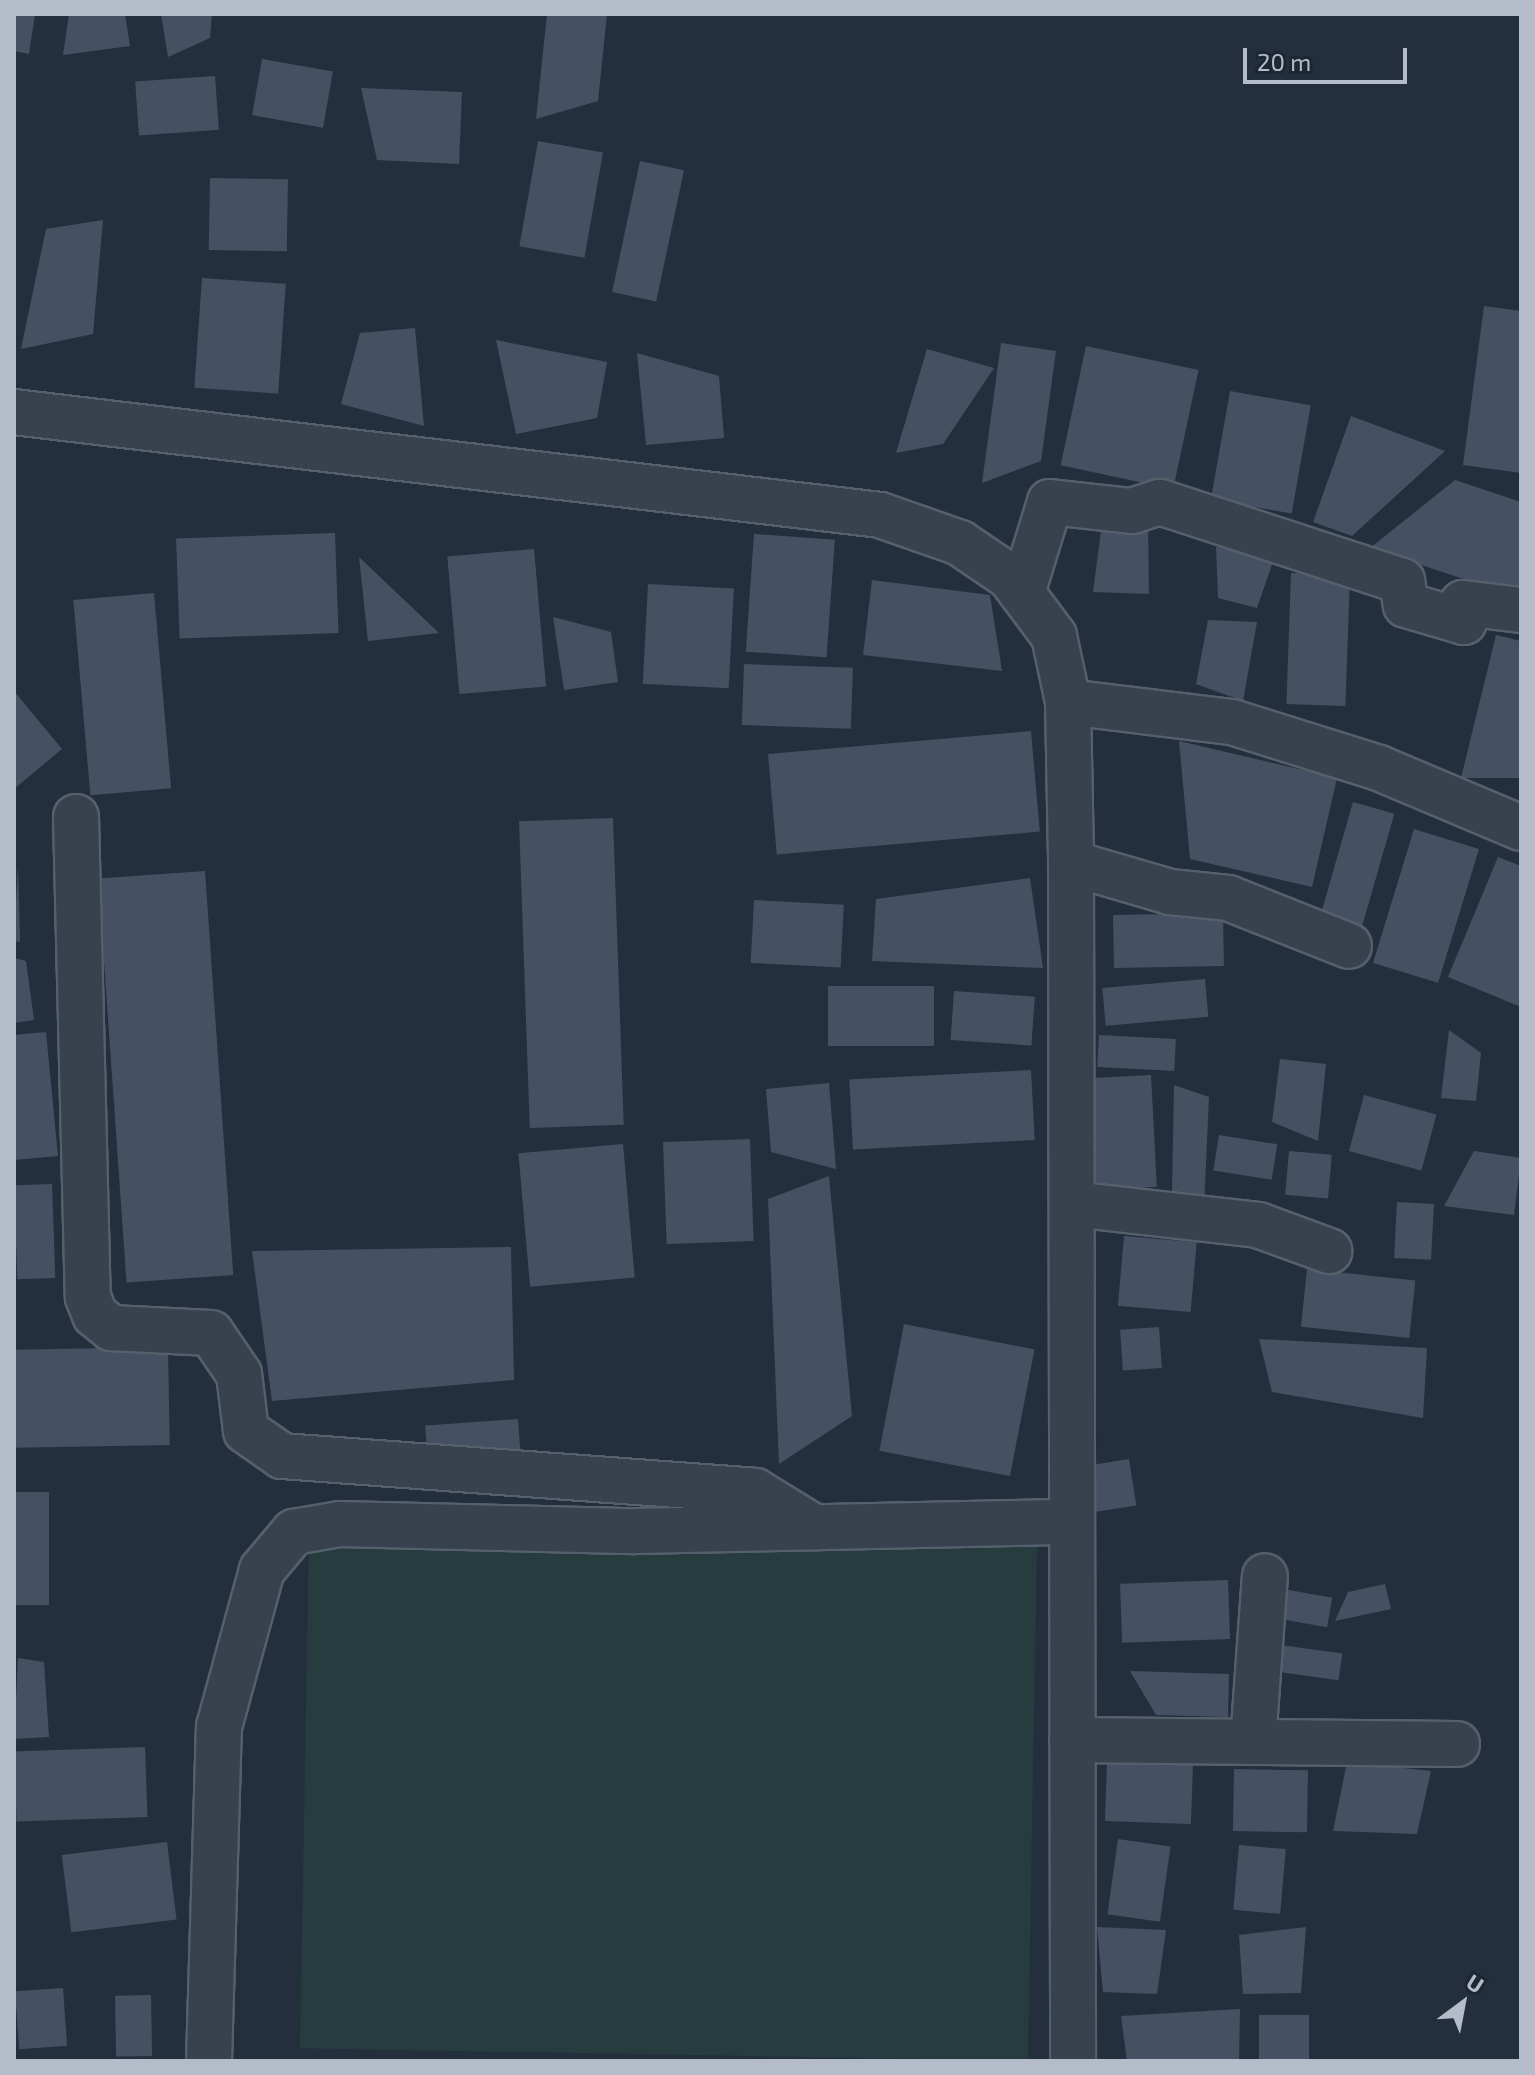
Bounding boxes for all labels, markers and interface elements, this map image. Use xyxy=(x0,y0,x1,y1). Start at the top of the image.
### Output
scale bar xyxy=(1247,32,1411,82)
text: 20 m xyxy=(1257,47,1311,76)
north arrow xyxy=(1423,1963,1503,2043)
text: U xyxy=(1462,1968,1489,1998)

